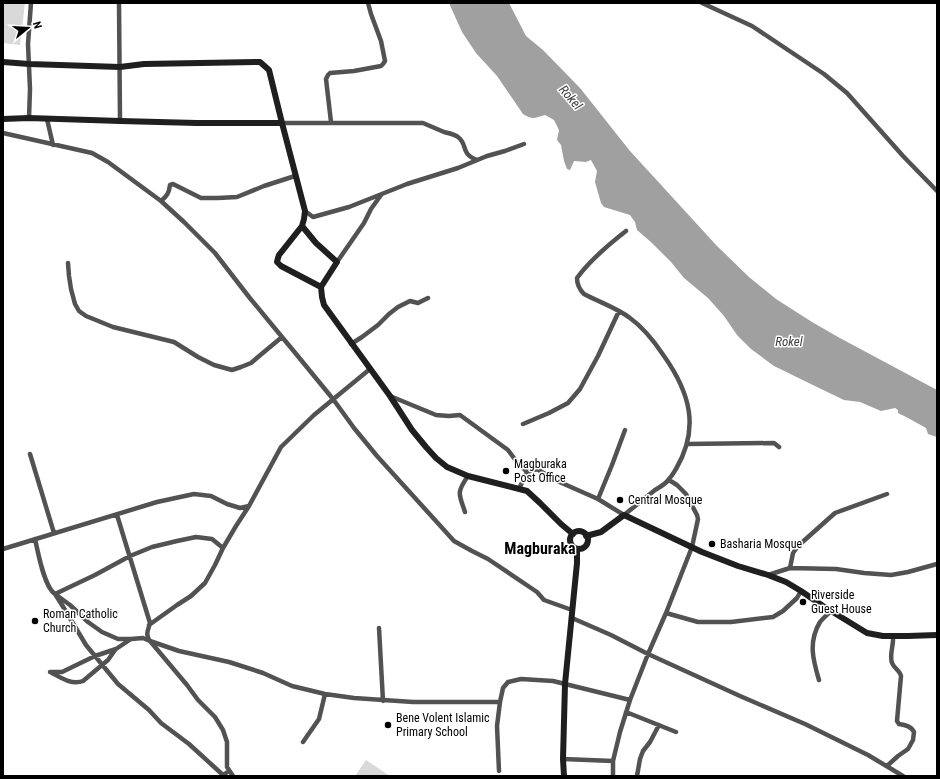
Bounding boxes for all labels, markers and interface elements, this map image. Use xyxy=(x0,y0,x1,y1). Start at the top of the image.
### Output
north arrow xyxy=(8,8,48,48)
text: N xyxy=(30,20,44,31)
water label: Rokel xyxy=(556,82,586,113)
water label: Rokel xyxy=(775,334,804,349)
place label: Magburaka Post Office xyxy=(514,457,567,485)
marker: Magburaka Post Office xyxy=(501,466,511,476)
place label: Central Mosque xyxy=(628,493,703,507)
marker: Central Mosque xyxy=(615,495,625,505)
place label: Basharia Mosque xyxy=(720,537,803,551)
district label: Magburaka xyxy=(504,539,576,558)
marker: Basharia Mosque xyxy=(707,539,717,549)
place label: Riverside Guest House xyxy=(811,588,872,616)
marker: Riverside Guest House xyxy=(798,597,808,607)
place label: Roman Catholic Church xyxy=(43,607,118,635)
marker: Roman Catholic Church xyxy=(30,616,40,626)
place label: Bene Volent Islamic Primary School xyxy=(396,711,490,739)
marker: Bene Volent Islamic Primary School xyxy=(383,720,393,730)

